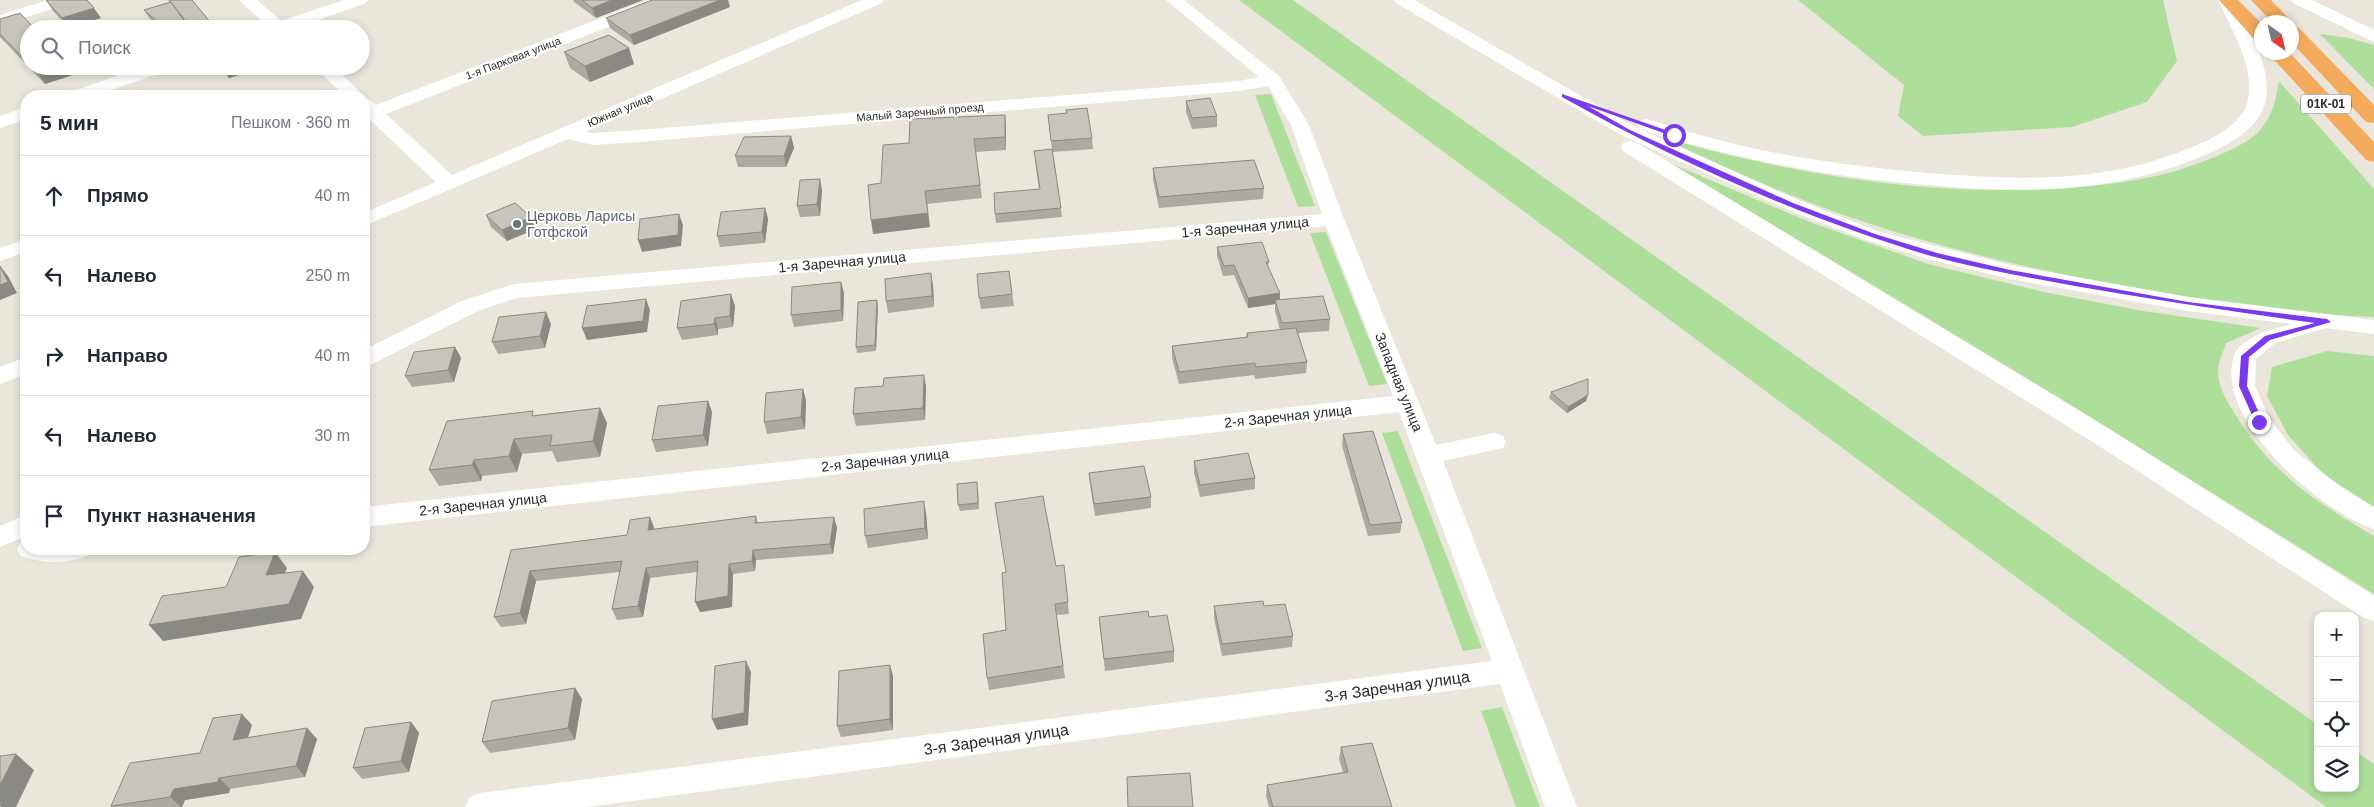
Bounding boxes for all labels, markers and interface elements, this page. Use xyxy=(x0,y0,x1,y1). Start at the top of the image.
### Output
north arrow xyxy=(2254,15,2299,60)
search box xyxy=(20,20,370,75)
icon: search xyxy=(38,34,66,62)
street label: 1-я Парковая улица xyxy=(464,34,563,82)
text: Поиск xyxy=(78,37,131,58)
street label: Южная улица xyxy=(585,90,655,129)
road number: 01К-01 xyxy=(2301,95,2351,114)
street label: Малый Заречный проезд xyxy=(856,100,985,124)
text: 5 мин xyxy=(40,111,99,134)
text: Пешком · 360 m xyxy=(231,114,350,131)
route start xyxy=(1663,124,1686,147)
icon: ahead xyxy=(40,182,68,210)
text: Прямо xyxy=(87,185,149,206)
text: 40 m xyxy=(314,187,350,204)
place label: Церковь Ларисы Готфской xyxy=(527,208,635,240)
street label: 1-я Заречная улица xyxy=(1181,213,1310,241)
marker: Церковь Ларисы Готфской xyxy=(511,218,523,230)
street label: 1-я Заречная улица xyxy=(778,248,907,276)
icon: left xyxy=(40,262,68,290)
text: Налево xyxy=(87,265,157,286)
text: 250 m xyxy=(306,267,350,284)
street label: Западная улица xyxy=(1372,330,1426,434)
icon: right xyxy=(40,342,68,370)
text: Направо xyxy=(87,345,168,366)
text: 40 m xyxy=(314,347,350,364)
street label: 2-я Заречная улица xyxy=(1223,401,1353,431)
route end xyxy=(2248,411,2271,434)
icon: left xyxy=(40,422,68,450)
text: Налево xyxy=(87,425,157,446)
text: 30 m xyxy=(314,427,350,444)
street label: 2-я Заречная улица xyxy=(820,445,950,475)
street label: 2-я Заречная улица xyxy=(418,489,548,519)
icon: arrive xyxy=(40,502,68,530)
text: Пункт назначения xyxy=(87,505,256,526)
map controls xyxy=(2314,612,2359,792)
button: + xyxy=(2314,612,2359,657)
button: − xyxy=(2314,657,2359,702)
street label: 3-я Заречная улица xyxy=(1323,668,1471,705)
button: locate xyxy=(2314,702,2359,747)
street label: 3-я Заречная улица xyxy=(922,721,1070,758)
button: layers xyxy=(2314,747,2359,792)

